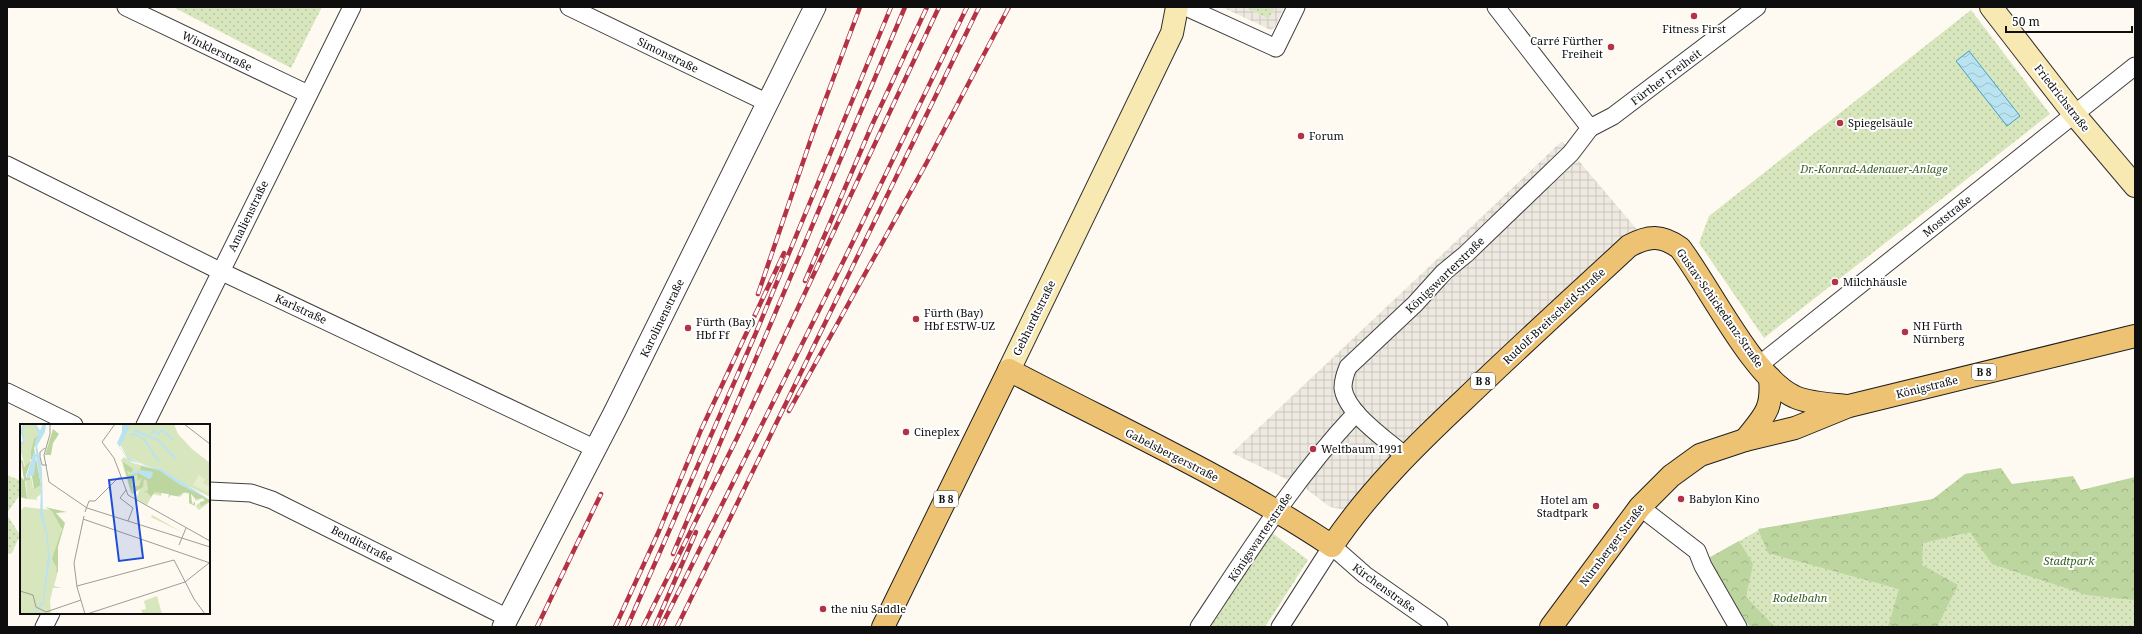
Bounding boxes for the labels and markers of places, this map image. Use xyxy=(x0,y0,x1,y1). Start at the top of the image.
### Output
marker: Fitness First xyxy=(1689,11,1699,21)
place label: Fitness First xyxy=(1662,21,1726,36)
place label: Carré Fürther Freiheit xyxy=(1530,33,1604,61)
marker: Carré Fürther Freiheit xyxy=(1606,42,1616,52)
place label: Spiegelsäule xyxy=(1848,115,1913,130)
marker: Spiegelsäule xyxy=(1835,118,1845,128)
place label: Forum xyxy=(1309,128,1345,143)
marker: Forum xyxy=(1296,131,1306,141)
place label: Milchhäusle xyxy=(1843,274,1907,289)
marker: Milchhäusle xyxy=(1830,277,1840,287)
place label: Fürth (Bay) Hbf ESTW-UZ xyxy=(924,305,996,333)
place label: Fürth (Bay) Hbf Ff xyxy=(696,314,756,342)
marker: Fürth (Bay) Hbf ESTW-UZ xyxy=(911,314,921,324)
place label: NH Fürth Nürnberg xyxy=(1913,318,1964,346)
marker: Fürth (Bay) Hbf Ff xyxy=(683,323,693,333)
marker: NH Fürth Nürnberg xyxy=(1900,327,1910,337)
place label: Cineplex xyxy=(914,424,960,439)
marker: Cineplex xyxy=(901,427,911,437)
place label: Weltbaum 1991 xyxy=(1321,441,1403,456)
marker: Weltbaum 1991 xyxy=(1308,444,1318,454)
place label: Babylon Kino xyxy=(1689,491,1760,506)
place label: Hotel am Stadtpark xyxy=(1537,492,1589,520)
marker: Babylon Kino xyxy=(1676,494,1686,504)
marker: Hotel am Stadtpark xyxy=(1591,501,1601,511)
place label: the niu Saddle xyxy=(831,601,906,616)
marker: the niu Saddle xyxy=(818,604,828,614)

